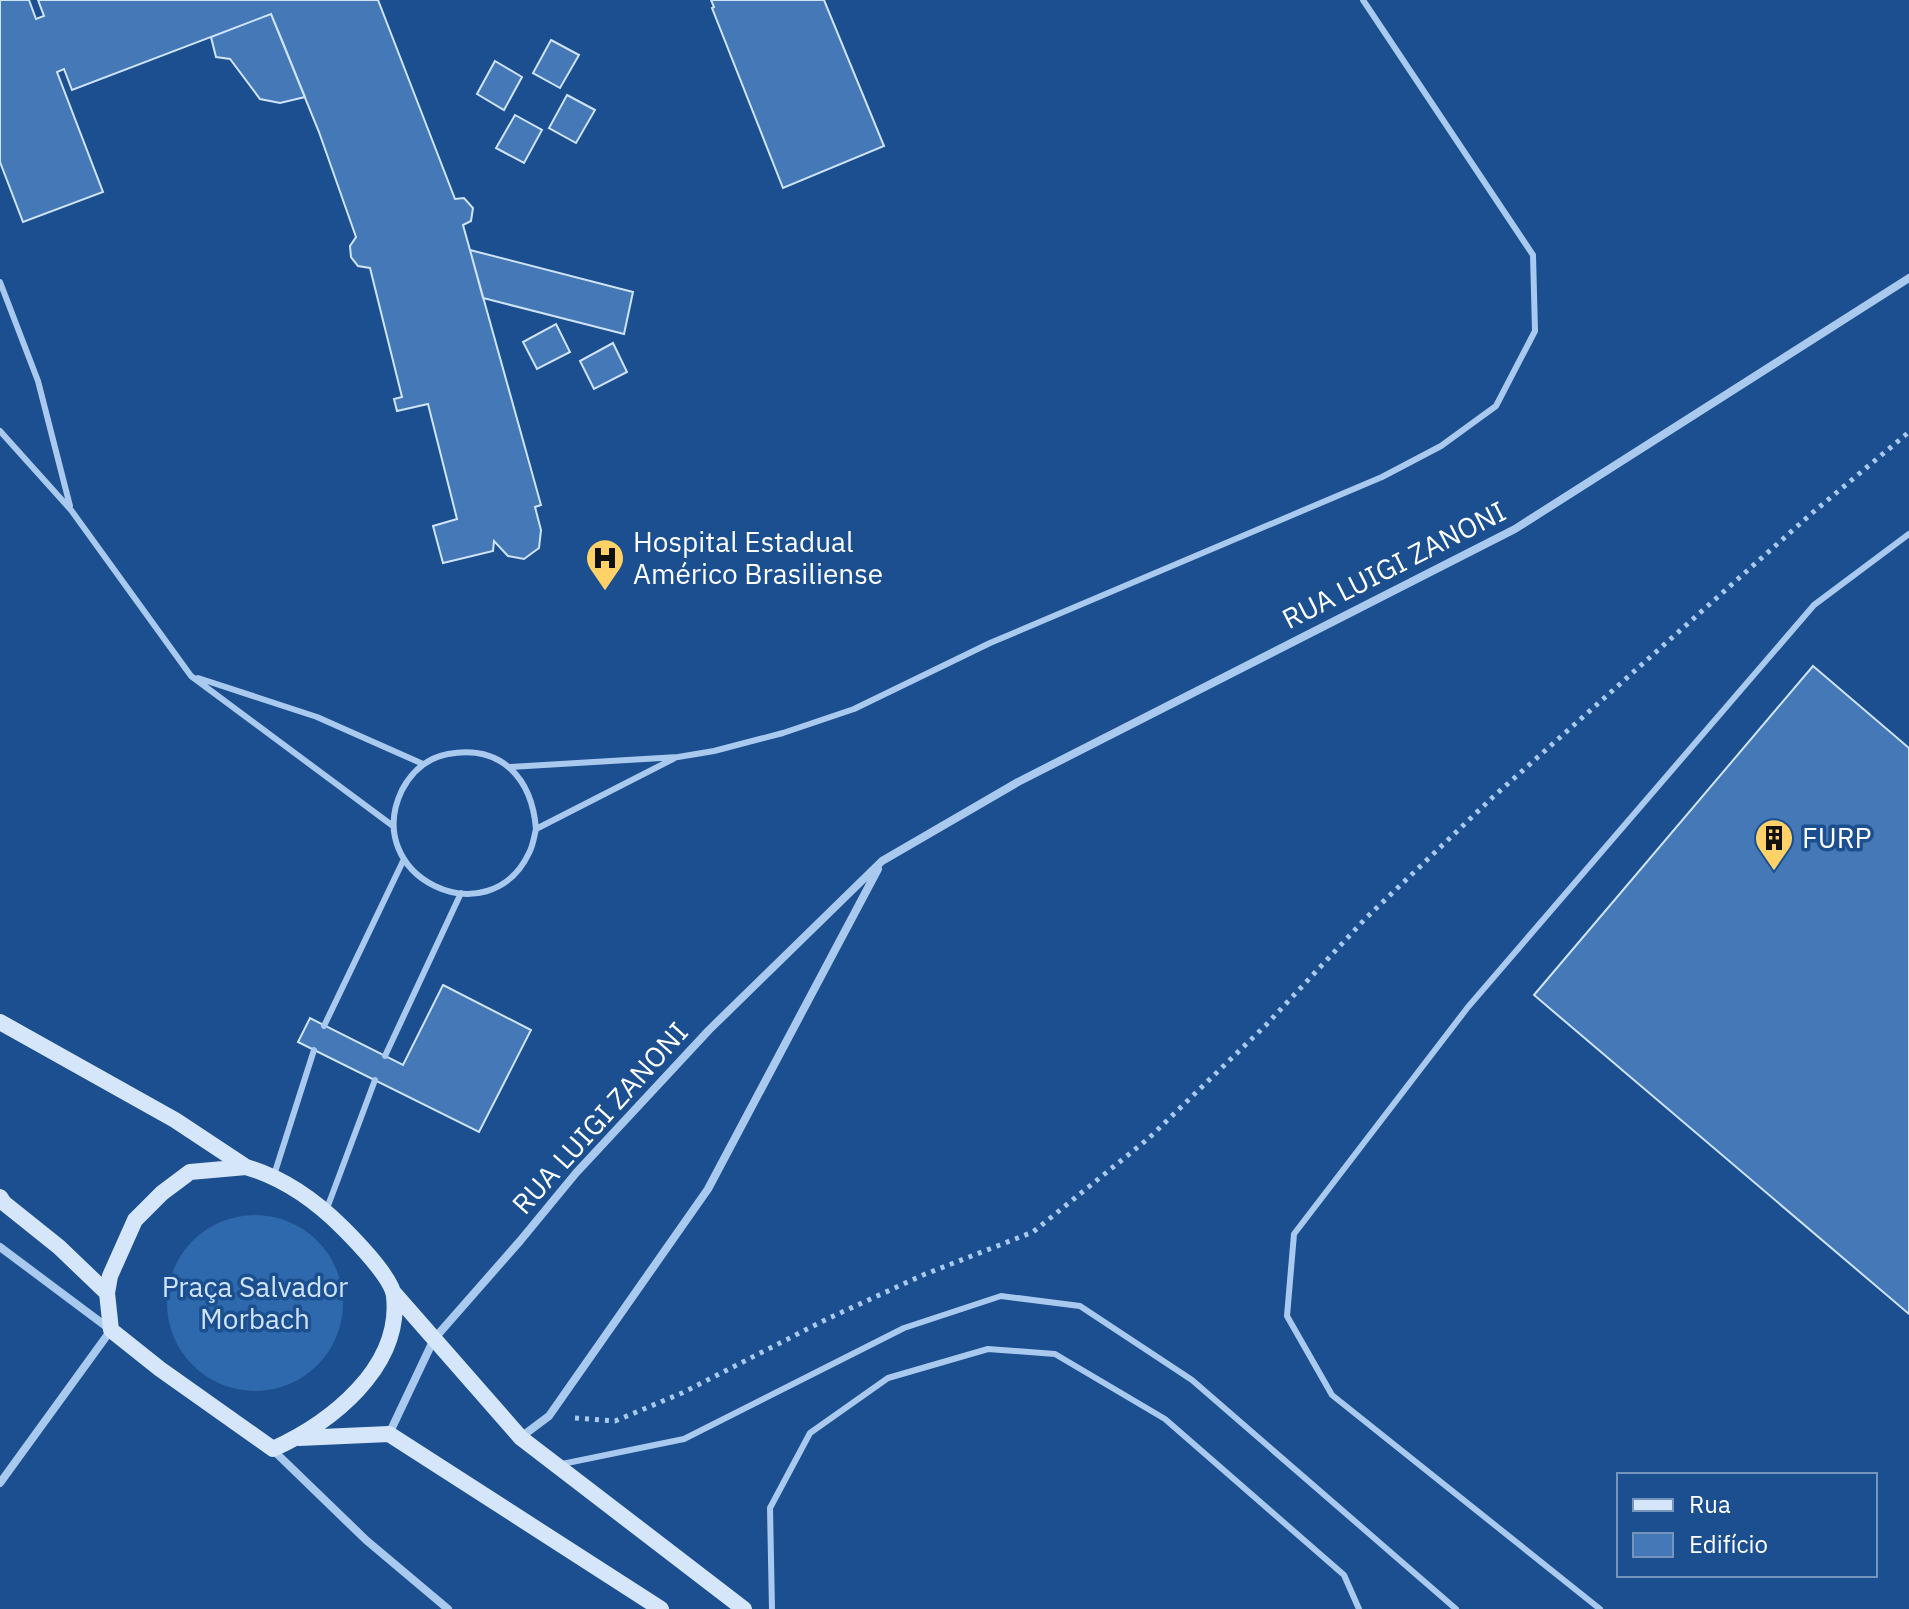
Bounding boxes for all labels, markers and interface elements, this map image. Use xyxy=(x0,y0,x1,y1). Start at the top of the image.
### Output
street label: RUA LUIGI ZANONI xyxy=(1276,492,1512,637)
place label: Hospital Estadual Américo Brasiliense xyxy=(633,523,883,592)
hospital icon: Hospital Estadual Américo Brasiliense xyxy=(584,537,626,592)
building icon: FURP xyxy=(1753,817,1795,872)
place label: FURP xyxy=(1802,819,1872,856)
street label: RUA LUIGI ZANONI xyxy=(503,1014,696,1222)
park label: Praça Salvador Morbach xyxy=(162,1268,348,1337)
legend xyxy=(1617,1473,1877,1577)
text: Rua xyxy=(1689,1488,1731,1520)
text: Edifício xyxy=(1689,1528,1768,1560)

